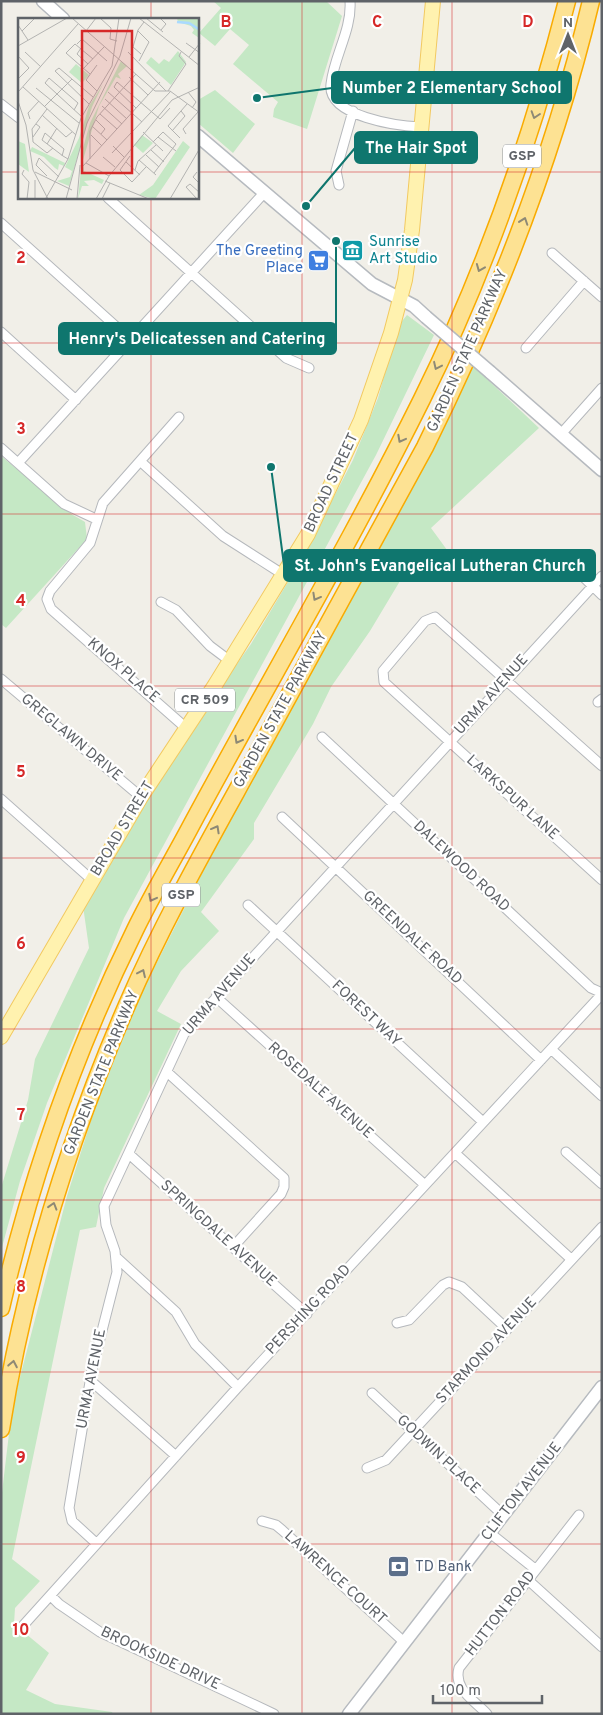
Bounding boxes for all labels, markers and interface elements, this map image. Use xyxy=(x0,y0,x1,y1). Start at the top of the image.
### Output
north arrow xyxy=(543,10,593,60)
text: B xyxy=(220,13,232,33)
text: C xyxy=(372,13,382,33)
text: D xyxy=(522,13,534,33)
text: N xyxy=(563,15,573,32)
inset map xyxy=(18,18,199,199)
callout: Number 2 Elementary School xyxy=(332,72,571,103)
text: Number 2 Elementary School xyxy=(342,79,562,99)
one-way arrow xyxy=(531,111,541,119)
callout: The Hair Spot xyxy=(355,132,477,163)
text: The Hair Spot xyxy=(365,139,467,159)
road number: GSP xyxy=(503,144,541,168)
one-way arrow xyxy=(518,217,528,226)
place label: Sunrise Art Studio xyxy=(369,233,438,269)
museum icon: Sunrise Art Studio xyxy=(341,239,365,263)
place label: The Greeting Place xyxy=(216,242,303,278)
supermarket icon: The Greeting Place xyxy=(307,248,331,272)
text: 2 xyxy=(16,249,26,269)
one-way arrow xyxy=(476,263,486,272)
street label: GARDEN STATE PARKWAY xyxy=(423,266,513,435)
callout: Henry's Delicatessen and Catering xyxy=(59,323,336,354)
text: Henry's Delicatessen and Catering xyxy=(69,330,325,350)
one-way arrow xyxy=(433,361,443,370)
text: 3 xyxy=(16,420,26,440)
street label: BROAD STREET xyxy=(301,430,363,536)
one-way arrow xyxy=(398,434,408,443)
callout: St. John's Evangelical Lutheran Church xyxy=(284,550,595,581)
text: St. John's Evangelical Lutheran Church xyxy=(294,557,586,577)
text: 4 xyxy=(16,592,26,612)
one-way arrow xyxy=(313,592,323,601)
street label: GARDEN STATE PARKWAY xyxy=(230,628,332,792)
street label: KNOX PLACE xyxy=(83,634,163,708)
street label: URMA AVENUE xyxy=(451,651,533,739)
road number: CR 509 xyxy=(175,688,235,712)
street label: GREGLAWN DRIVE xyxy=(16,690,126,786)
one-way arrow xyxy=(234,734,244,743)
street label: LARKSPUR LANE xyxy=(462,751,562,845)
text: 5 xyxy=(16,763,26,783)
street label: BROAD STREET xyxy=(87,778,159,880)
street label: DALEWOOD ROAD xyxy=(409,817,513,917)
one-way arrow xyxy=(210,825,220,834)
road number: GSP xyxy=(162,884,200,906)
street label: GREENDALE ROAD xyxy=(358,887,466,989)
one-way arrow xyxy=(148,893,158,902)
text: 6 xyxy=(16,935,26,955)
street label: URMA AVENUE xyxy=(179,950,261,1040)
one-way arrow xyxy=(136,969,146,978)
street label: FOREST WAY xyxy=(327,977,405,1051)
street label: GARDEN STATE PARKWAY xyxy=(60,987,144,1158)
street label: ROSEDALE AVENUE xyxy=(263,1039,377,1143)
text: 7 xyxy=(17,1106,25,1126)
street label: SPRINGDALE AVENUE xyxy=(156,1177,280,1291)
one-way arrow xyxy=(47,1203,57,1211)
street label: PERSHING ROAD xyxy=(262,1261,356,1359)
text: 8 xyxy=(16,1278,26,1298)
street label: STARMOND AVENUE xyxy=(433,1294,541,1408)
street label: URMA AVENUE xyxy=(73,1327,111,1431)
one-way arrow xyxy=(7,1359,18,1368)
street label: GODWIN PLACE xyxy=(392,1411,484,1499)
street label: CLIFTON AVENUE xyxy=(477,1439,567,1545)
text: 9 xyxy=(16,1449,26,1469)
street label: LAWRENCE COURT xyxy=(280,1527,390,1629)
bank icon: TD Bank xyxy=(387,1555,411,1579)
place label: TD Bank xyxy=(415,1558,472,1577)
street label: HUTTON ROAD xyxy=(462,1568,540,1660)
text: 10 xyxy=(13,1621,29,1641)
street label: BROOKSIDE DRIVE xyxy=(97,1623,223,1695)
scale bar xyxy=(433,1672,542,1704)
text: 100 m xyxy=(440,1682,481,1701)

